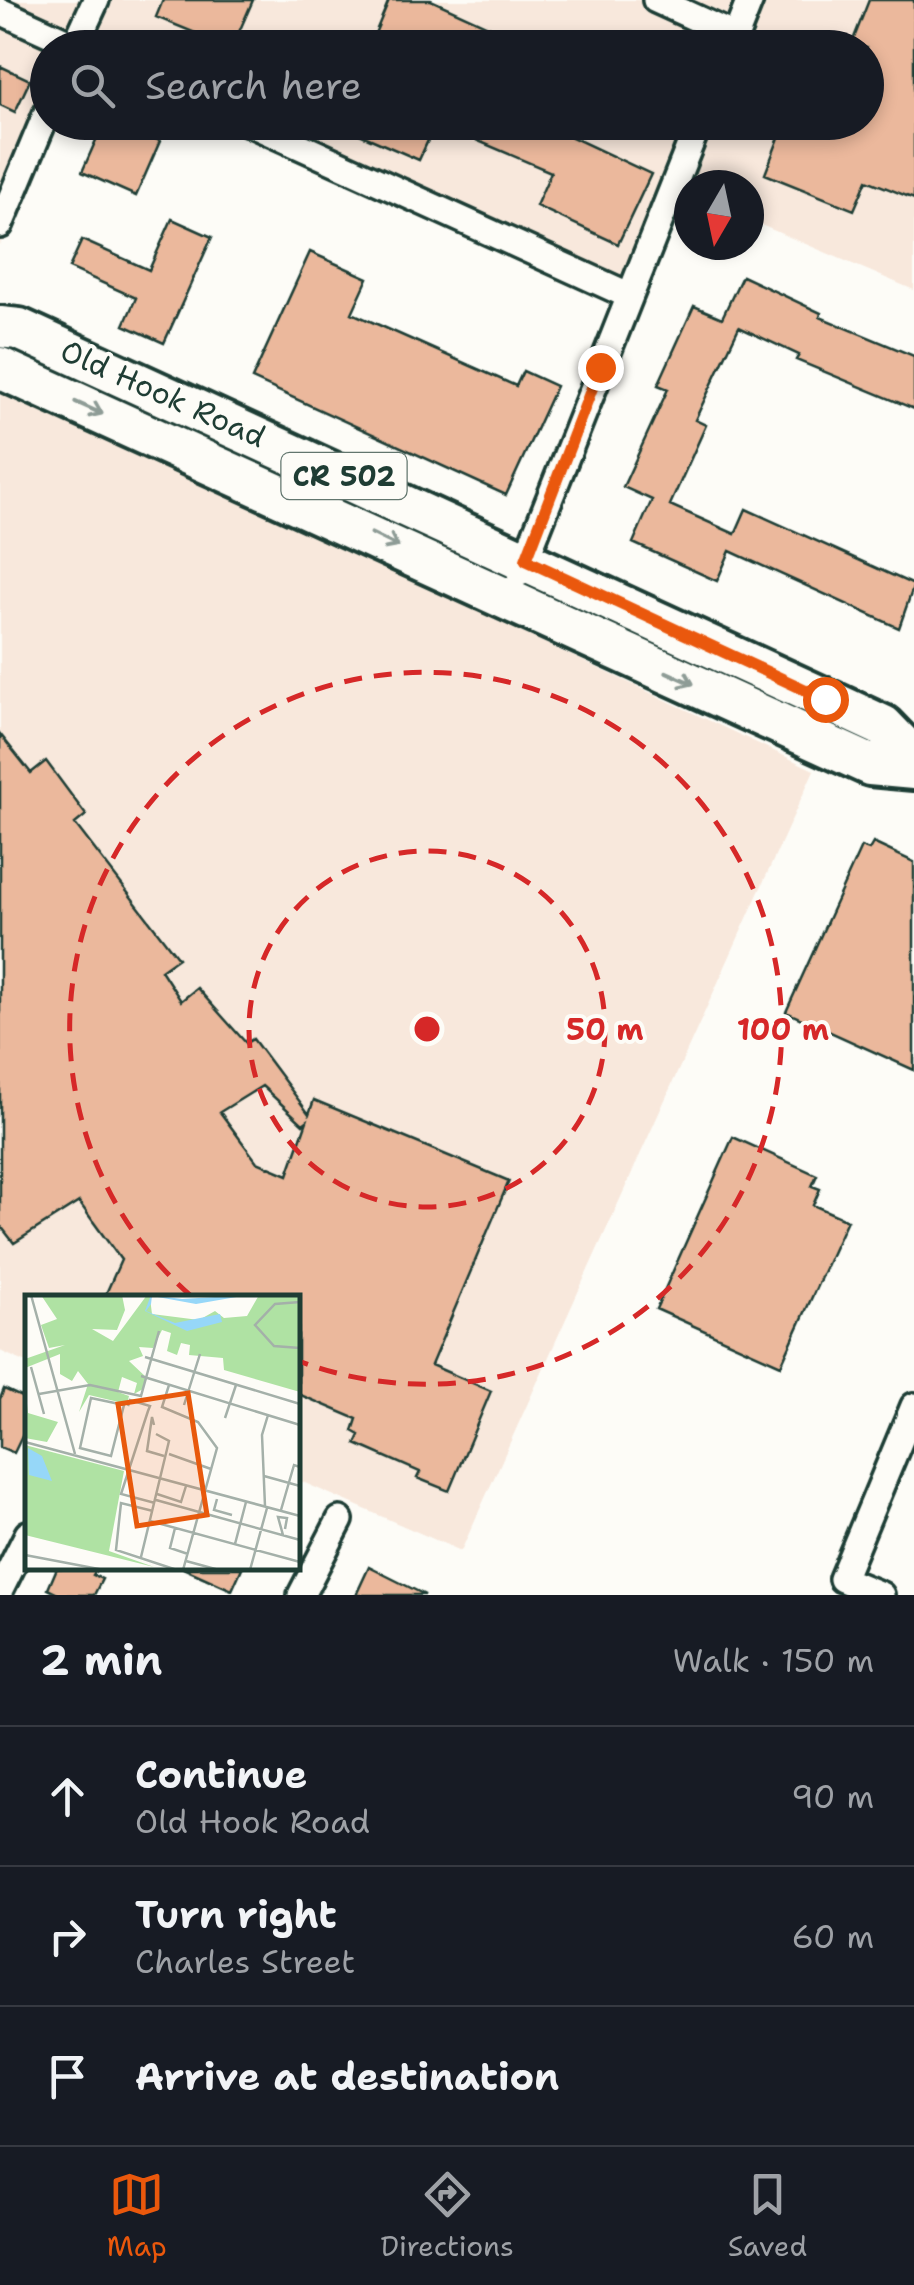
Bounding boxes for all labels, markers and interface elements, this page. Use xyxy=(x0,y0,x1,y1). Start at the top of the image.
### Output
search box xyxy=(30,30,884,140)
icon: search xyxy=(65,58,120,113)
text: Search here xyxy=(145,60,362,111)
north arrow xyxy=(674,170,764,260)
street label: Old Hook Road xyxy=(54,330,272,457)
route end xyxy=(578,345,624,391)
one-way arrow xyxy=(73,400,104,418)
road number: CR 502 xyxy=(282,453,406,499)
one-way arrow xyxy=(370,532,400,551)
one-way arrow xyxy=(664,670,694,689)
route start xyxy=(803,677,849,723)
text: 50 m xyxy=(566,1009,644,1050)
text: 100 m xyxy=(737,1009,829,1050)
centre of rings xyxy=(409,1011,445,1047)
inset map xyxy=(25,1295,300,1570)
text: 2 min xyxy=(40,1632,162,1688)
text: Walk · 150 m xyxy=(673,1639,874,1682)
text: Continue xyxy=(135,1749,307,1800)
icon: ahead xyxy=(40,1769,95,1824)
text: 90 m xyxy=(791,1775,874,1818)
text: Old Hook Road xyxy=(135,1800,370,1843)
text: Turn right xyxy=(135,1889,337,1940)
icon: right xyxy=(40,1909,95,1964)
text: 60 m xyxy=(792,1915,874,1958)
text: Charles Street xyxy=(135,1940,355,1983)
icon: arrive xyxy=(40,2049,95,2104)
text: Arrive at destination xyxy=(135,2051,559,2102)
tab: Map xyxy=(107,2167,167,2265)
tab: Directions xyxy=(380,2167,514,2265)
tab: Saved xyxy=(728,2167,807,2265)

